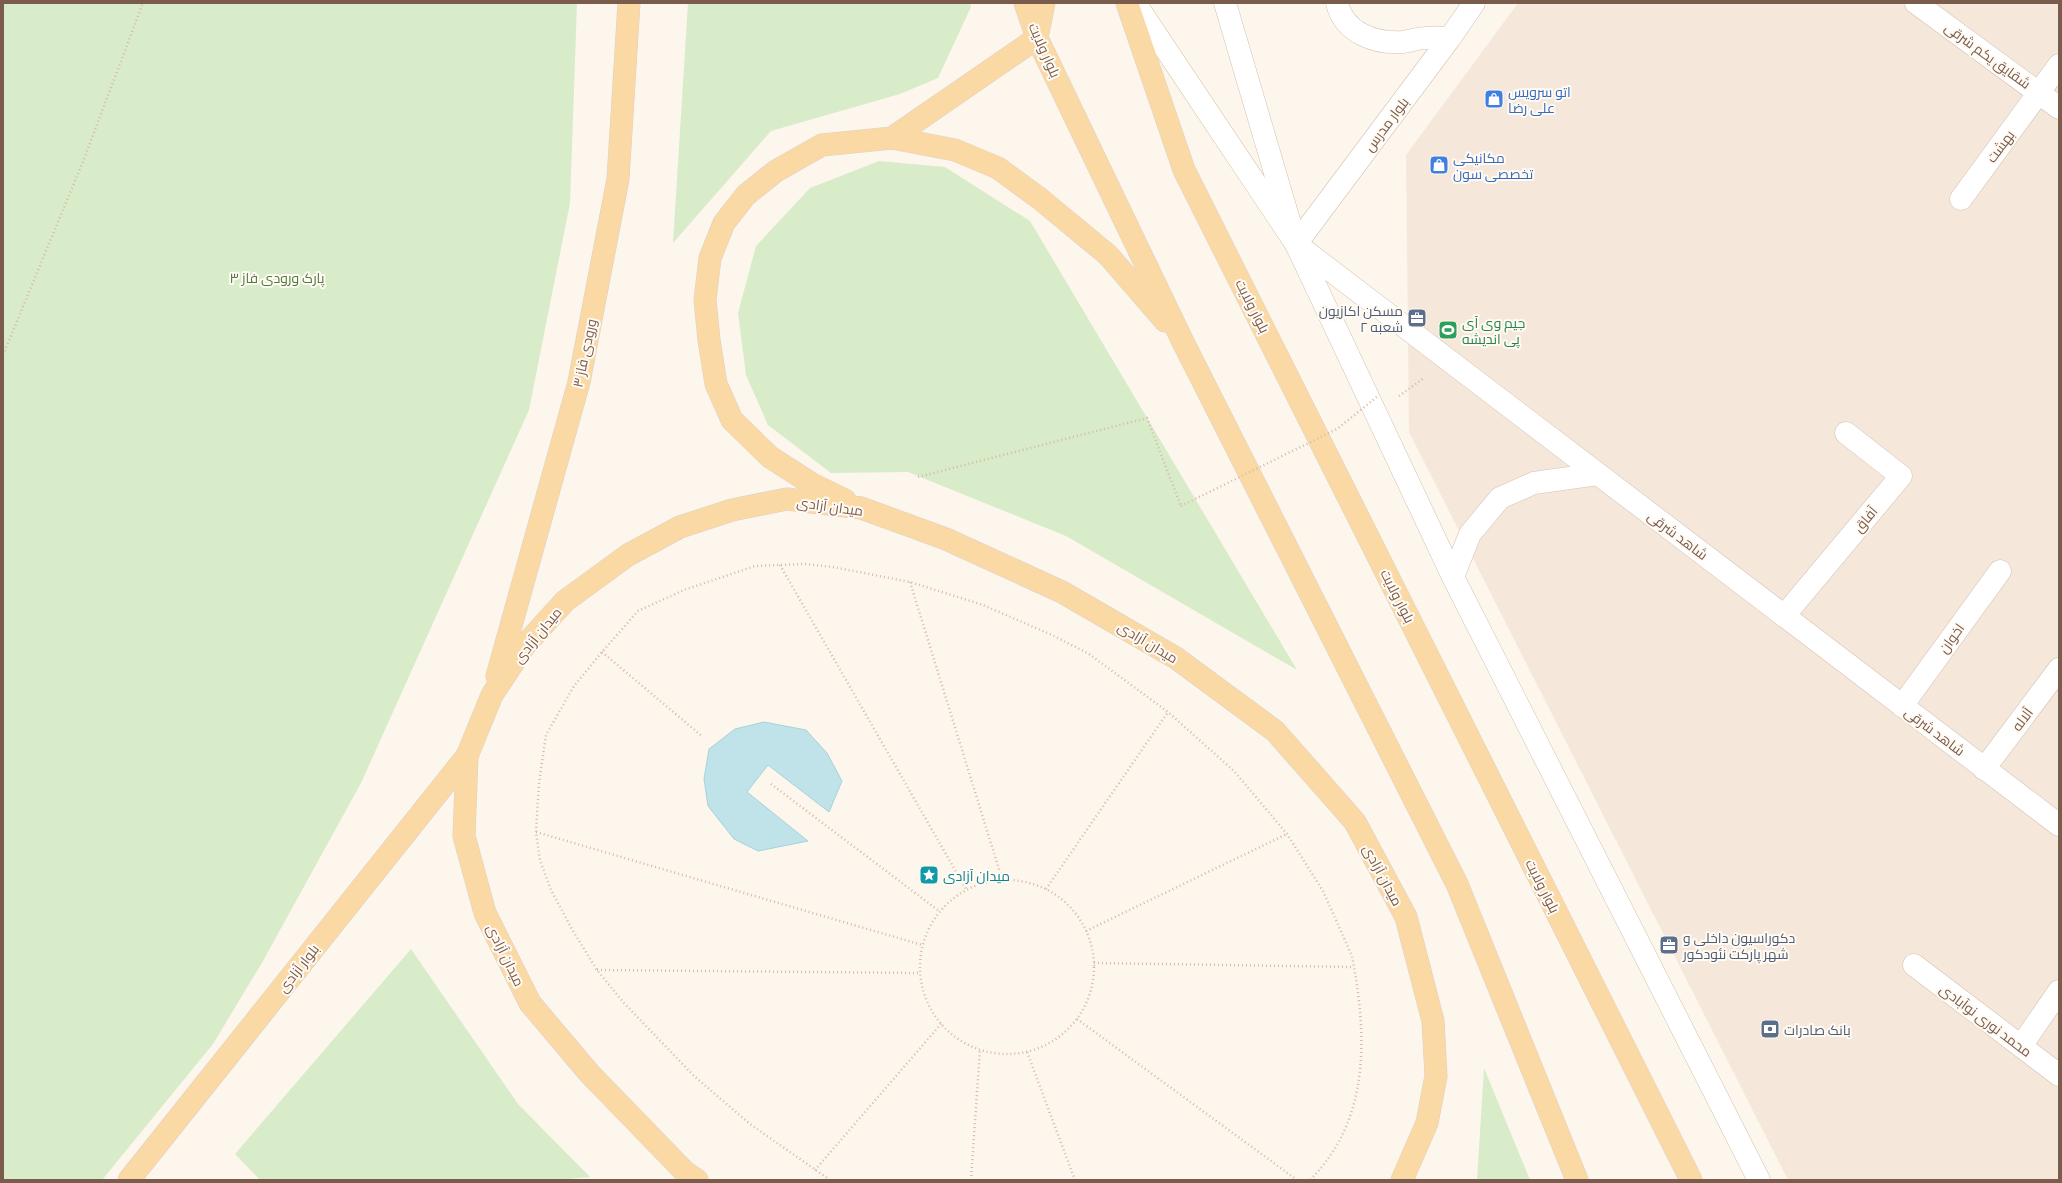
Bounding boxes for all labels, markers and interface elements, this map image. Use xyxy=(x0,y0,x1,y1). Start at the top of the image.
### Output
street label: شقایق یکم شرقی xyxy=(1940,17,2035,94)
street label: بلوار ولایت xyxy=(1024,20,1066,80)
place label: اتو سرویس علی رضا xyxy=(1508,82,1571,117)
shop icon: اتو سرویس علی رضا xyxy=(1483,88,1505,110)
street label: بلوار مدرس xyxy=(1359,93,1413,155)
street label: بهشت xyxy=(1981,126,2019,166)
place label: مکانیکی تخصصی سون xyxy=(1453,148,1533,183)
shop icon: مکانیکی تخصصی سون xyxy=(1428,154,1450,176)
park label: پارک ورودی فاز ۳ xyxy=(230,268,325,288)
street label: بلوار ولایت xyxy=(1231,276,1275,336)
place label: مسکن اکازیون شعبه ۲ xyxy=(1319,301,1403,336)
office icon: مسکن اکازیون شعبه ۲ xyxy=(1406,307,1428,329)
place label: جیم وی آی پی اندیشه xyxy=(1462,313,1525,349)
street label: ورودی فاز ۳ xyxy=(567,317,601,389)
sports icon: جیم وی آی پی اندیشه xyxy=(1437,319,1459,341)
street label: میدان آزادی xyxy=(795,492,865,520)
street label: آفاق xyxy=(1849,502,1882,536)
street label: شاهد شرقی xyxy=(1644,506,1712,564)
street label: بلوار ولایت xyxy=(1376,566,1420,626)
street label: میدان آزادی xyxy=(509,603,565,667)
street label: میدان آزادی xyxy=(1114,617,1182,667)
street label: اخوان xyxy=(1934,619,1968,657)
street label: شاهد شرقی xyxy=(1901,702,1969,760)
street label: آلاله xyxy=(2007,703,2037,735)
street label: میدان آزادی xyxy=(1359,841,1407,909)
street label: بلوار ولایت xyxy=(1521,856,1565,916)
place icon: میدان آزادی xyxy=(918,864,940,886)
place label: میدان آزادی xyxy=(943,866,1010,885)
street label: میدان آزادی xyxy=(483,921,529,989)
place label: دکوراسیون داخلی و شهر پارکت نئودکور xyxy=(1682,928,1795,964)
office icon: دکوراسیون داخلی و شهر پارکت نئودکور xyxy=(1658,934,1680,956)
street label: بلوار آزادی xyxy=(273,940,323,996)
street label: محمد نوری نوآبادی xyxy=(1936,979,2036,1061)
bank icon: بانک صادرات xyxy=(1759,1018,1781,1040)
place label: بانک صادرات xyxy=(1784,1020,1851,1039)

